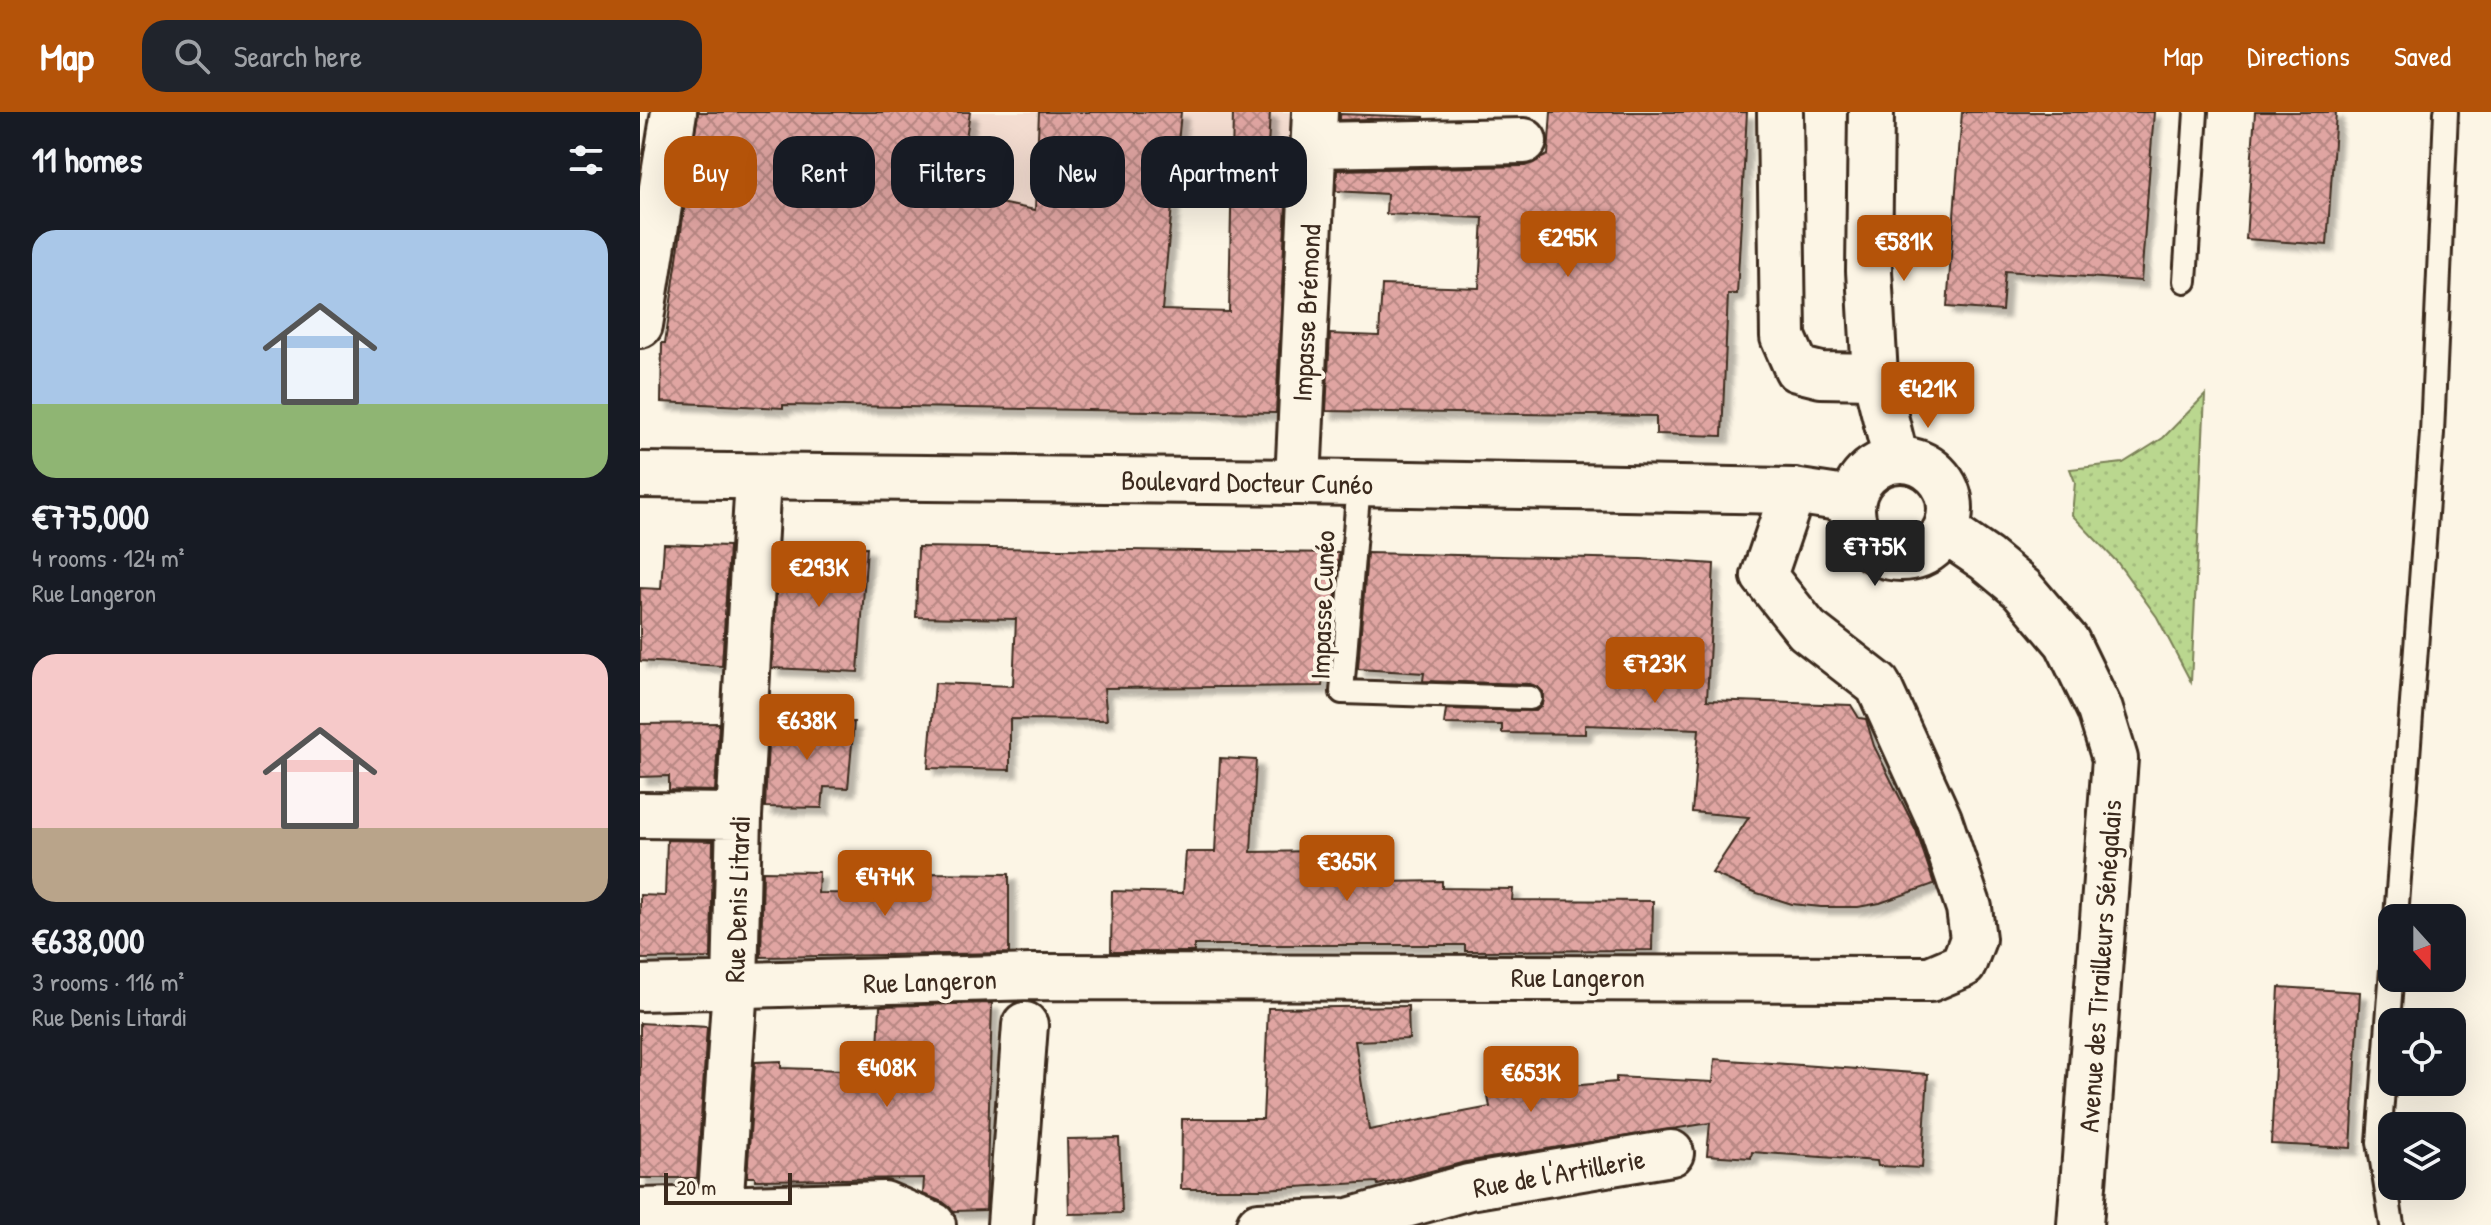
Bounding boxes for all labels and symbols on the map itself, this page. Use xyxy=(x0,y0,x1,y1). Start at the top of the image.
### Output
pin: €295K xyxy=(1512,211,1624,279)
pin: €581K xyxy=(1848,215,1960,283)
street label: Impasse Brémond xyxy=(1282,223,1330,403)
pin: €421K xyxy=(1872,362,1984,430)
street label: Boulevard Docteur Cunéo xyxy=(1121,461,1373,503)
pin: €775K xyxy=(1819,520,1931,588)
street label: Impasse Cunéo xyxy=(1300,530,1344,680)
pin: €293K xyxy=(763,541,875,609)
pin: €723K xyxy=(1599,637,1711,705)
pin: €638K xyxy=(751,694,863,762)
street label: Avenue des Tirailleurs Sénégalais xyxy=(2069,798,2131,1134)
street label: Rue Denis Litardi xyxy=(715,815,759,983)
pin: €365K xyxy=(1291,835,1403,903)
pin: €474K xyxy=(829,850,941,918)
north arrow xyxy=(2378,904,2466,992)
street label: Rue Langeron xyxy=(1511,958,1645,996)
street label: Rue Langeron xyxy=(862,960,998,1002)
pin: €408K xyxy=(831,1041,943,1109)
pin: €653K xyxy=(1475,1046,1587,1114)
street label: Rue de l'Artillerie xyxy=(1470,1139,1648,1207)
scale bar xyxy=(664,1169,792,1205)

